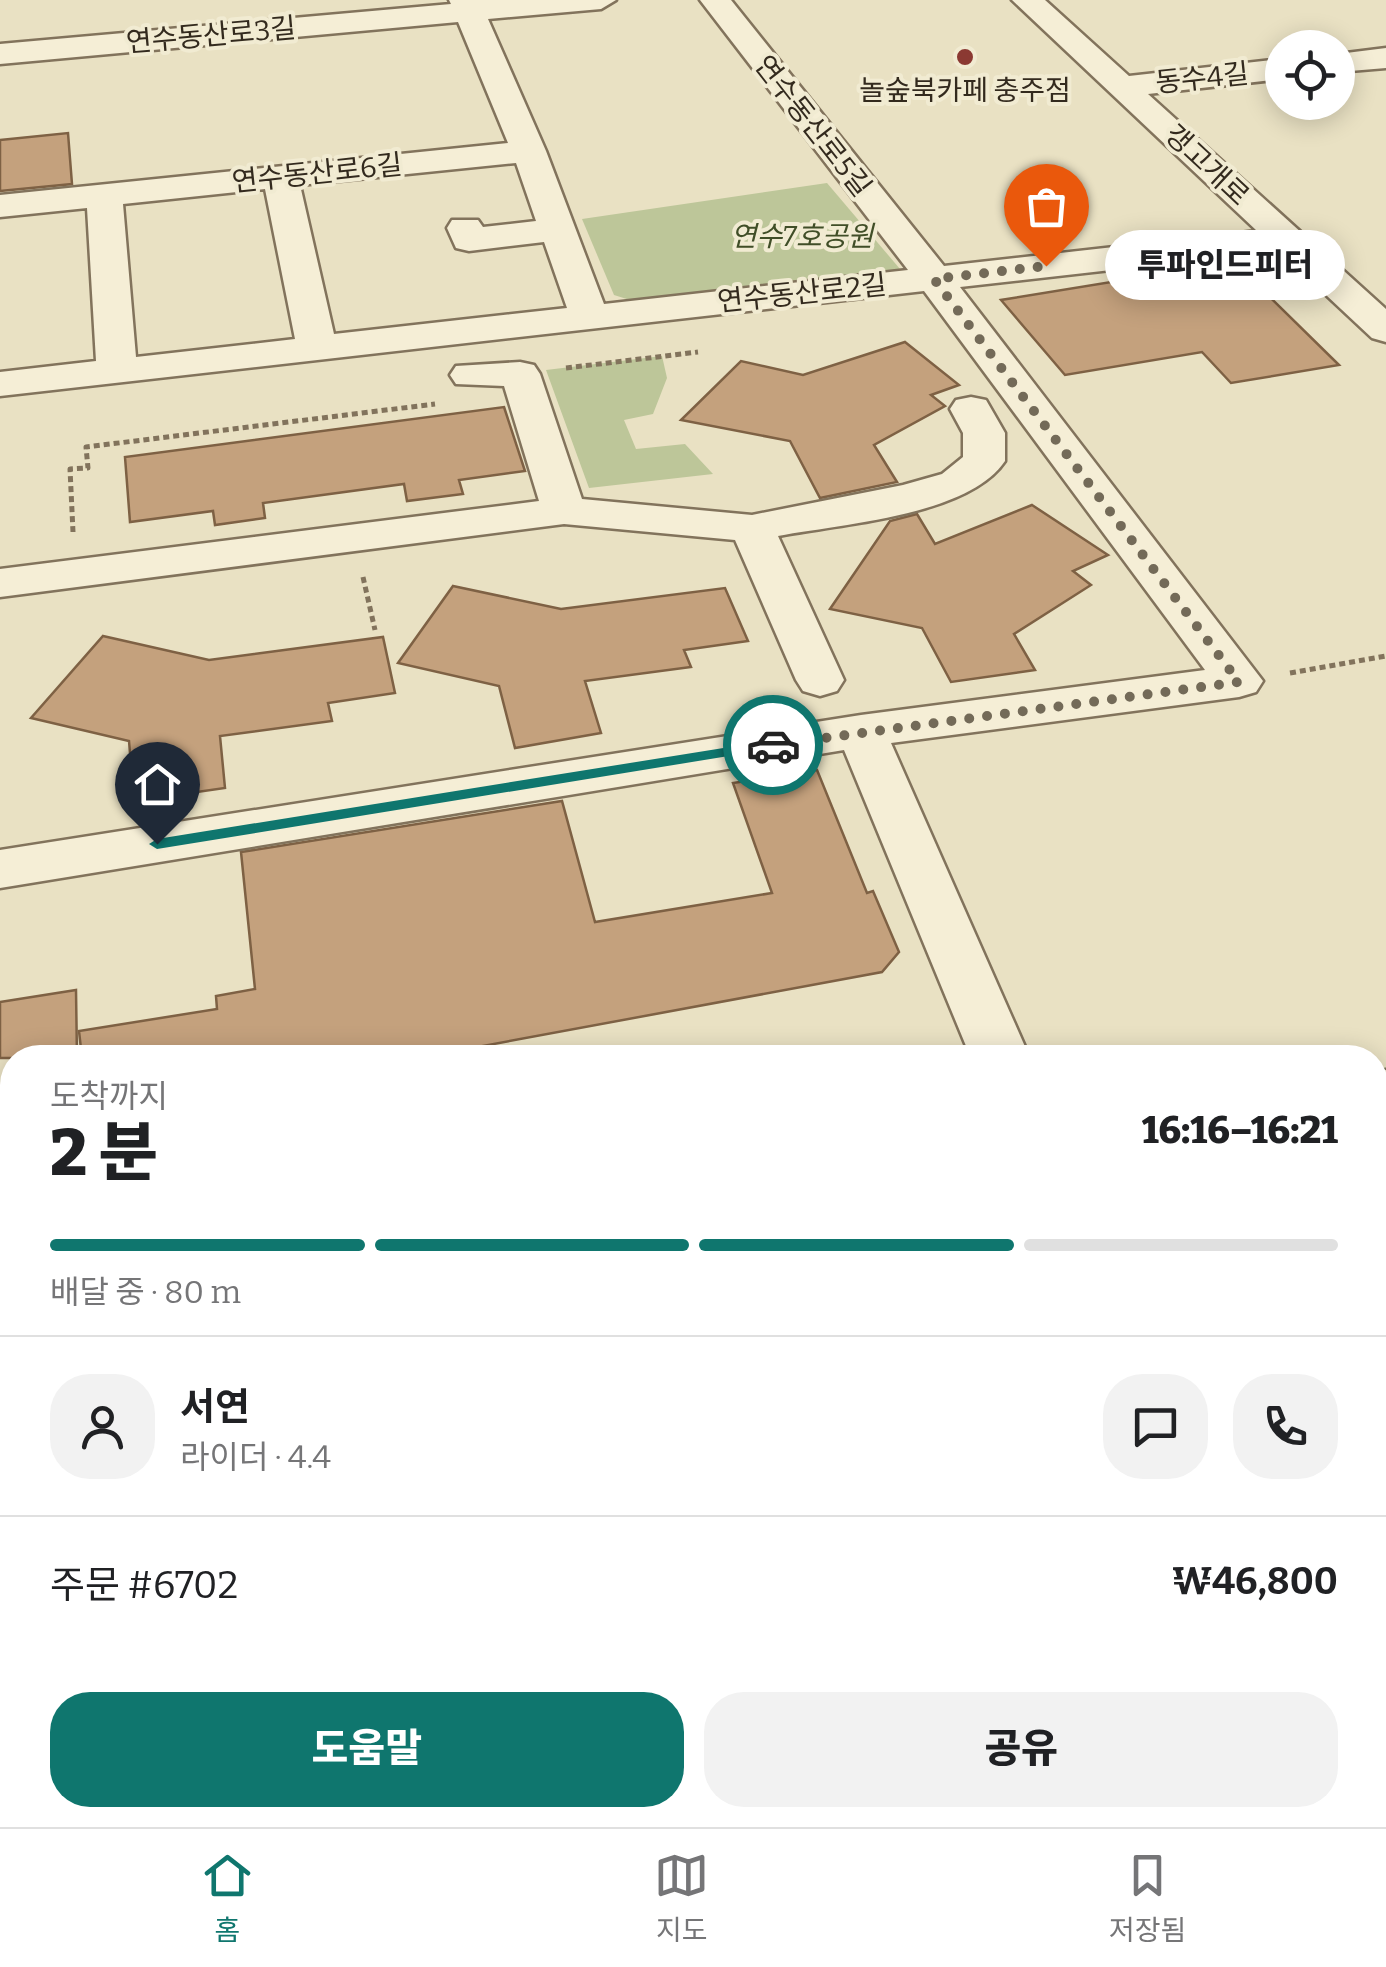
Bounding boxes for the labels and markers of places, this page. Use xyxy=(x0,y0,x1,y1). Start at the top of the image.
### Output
marker: 놀숲북카페 충주점 xyxy=(954,46,976,68)
place label: 놀숲북카페 충주점 xyxy=(859,74,1071,107)
pin xyxy=(1004,164,1089,267)
callout: 투파인드피터 xyxy=(1106,231,1346,301)
pin xyxy=(115,742,200,845)

